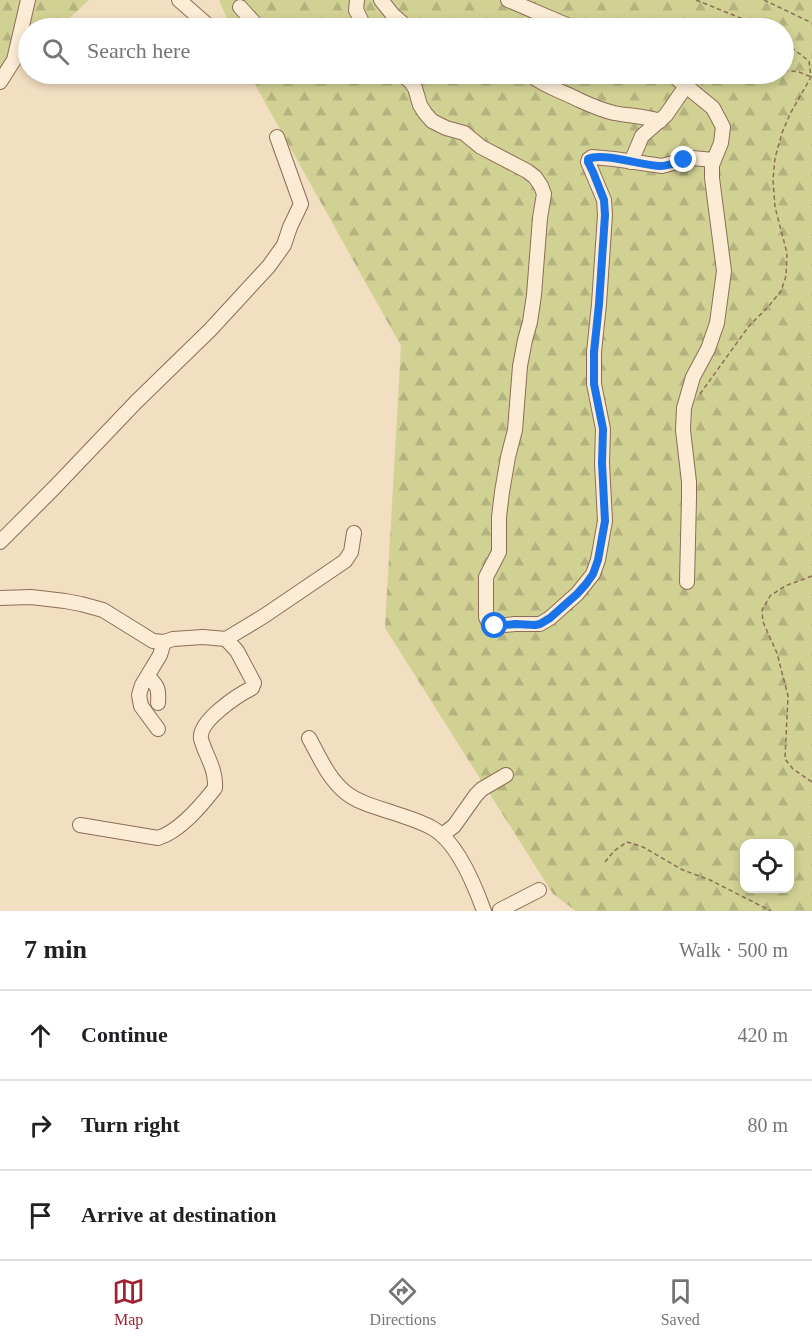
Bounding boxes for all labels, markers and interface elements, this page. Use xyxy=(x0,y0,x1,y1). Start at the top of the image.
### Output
search box xyxy=(18,18,794,84)
icon: search xyxy=(39,35,72,68)
text: Search here xyxy=(87,38,190,63)
route end xyxy=(670,146,696,172)
route start xyxy=(481,612,507,638)
map controls xyxy=(740,839,794,893)
button: locate xyxy=(740,839,794,893)
text: 7 min xyxy=(24,935,87,964)
text: Walk · 500 m xyxy=(679,939,788,961)
icon: ahead xyxy=(24,1019,57,1052)
text: Continue xyxy=(81,1022,168,1047)
text: 420 m xyxy=(737,1024,788,1046)
icon: right xyxy=(24,1109,57,1142)
text: Turn right xyxy=(81,1112,180,1137)
text: 80 m xyxy=(747,1114,788,1136)
icon: arrive xyxy=(24,1199,57,1232)
text: Arrive at destination xyxy=(81,1202,277,1227)
tab: Map xyxy=(112,1275,145,1329)
tab: Directions xyxy=(370,1275,436,1329)
tab: Saved xyxy=(661,1275,700,1329)

